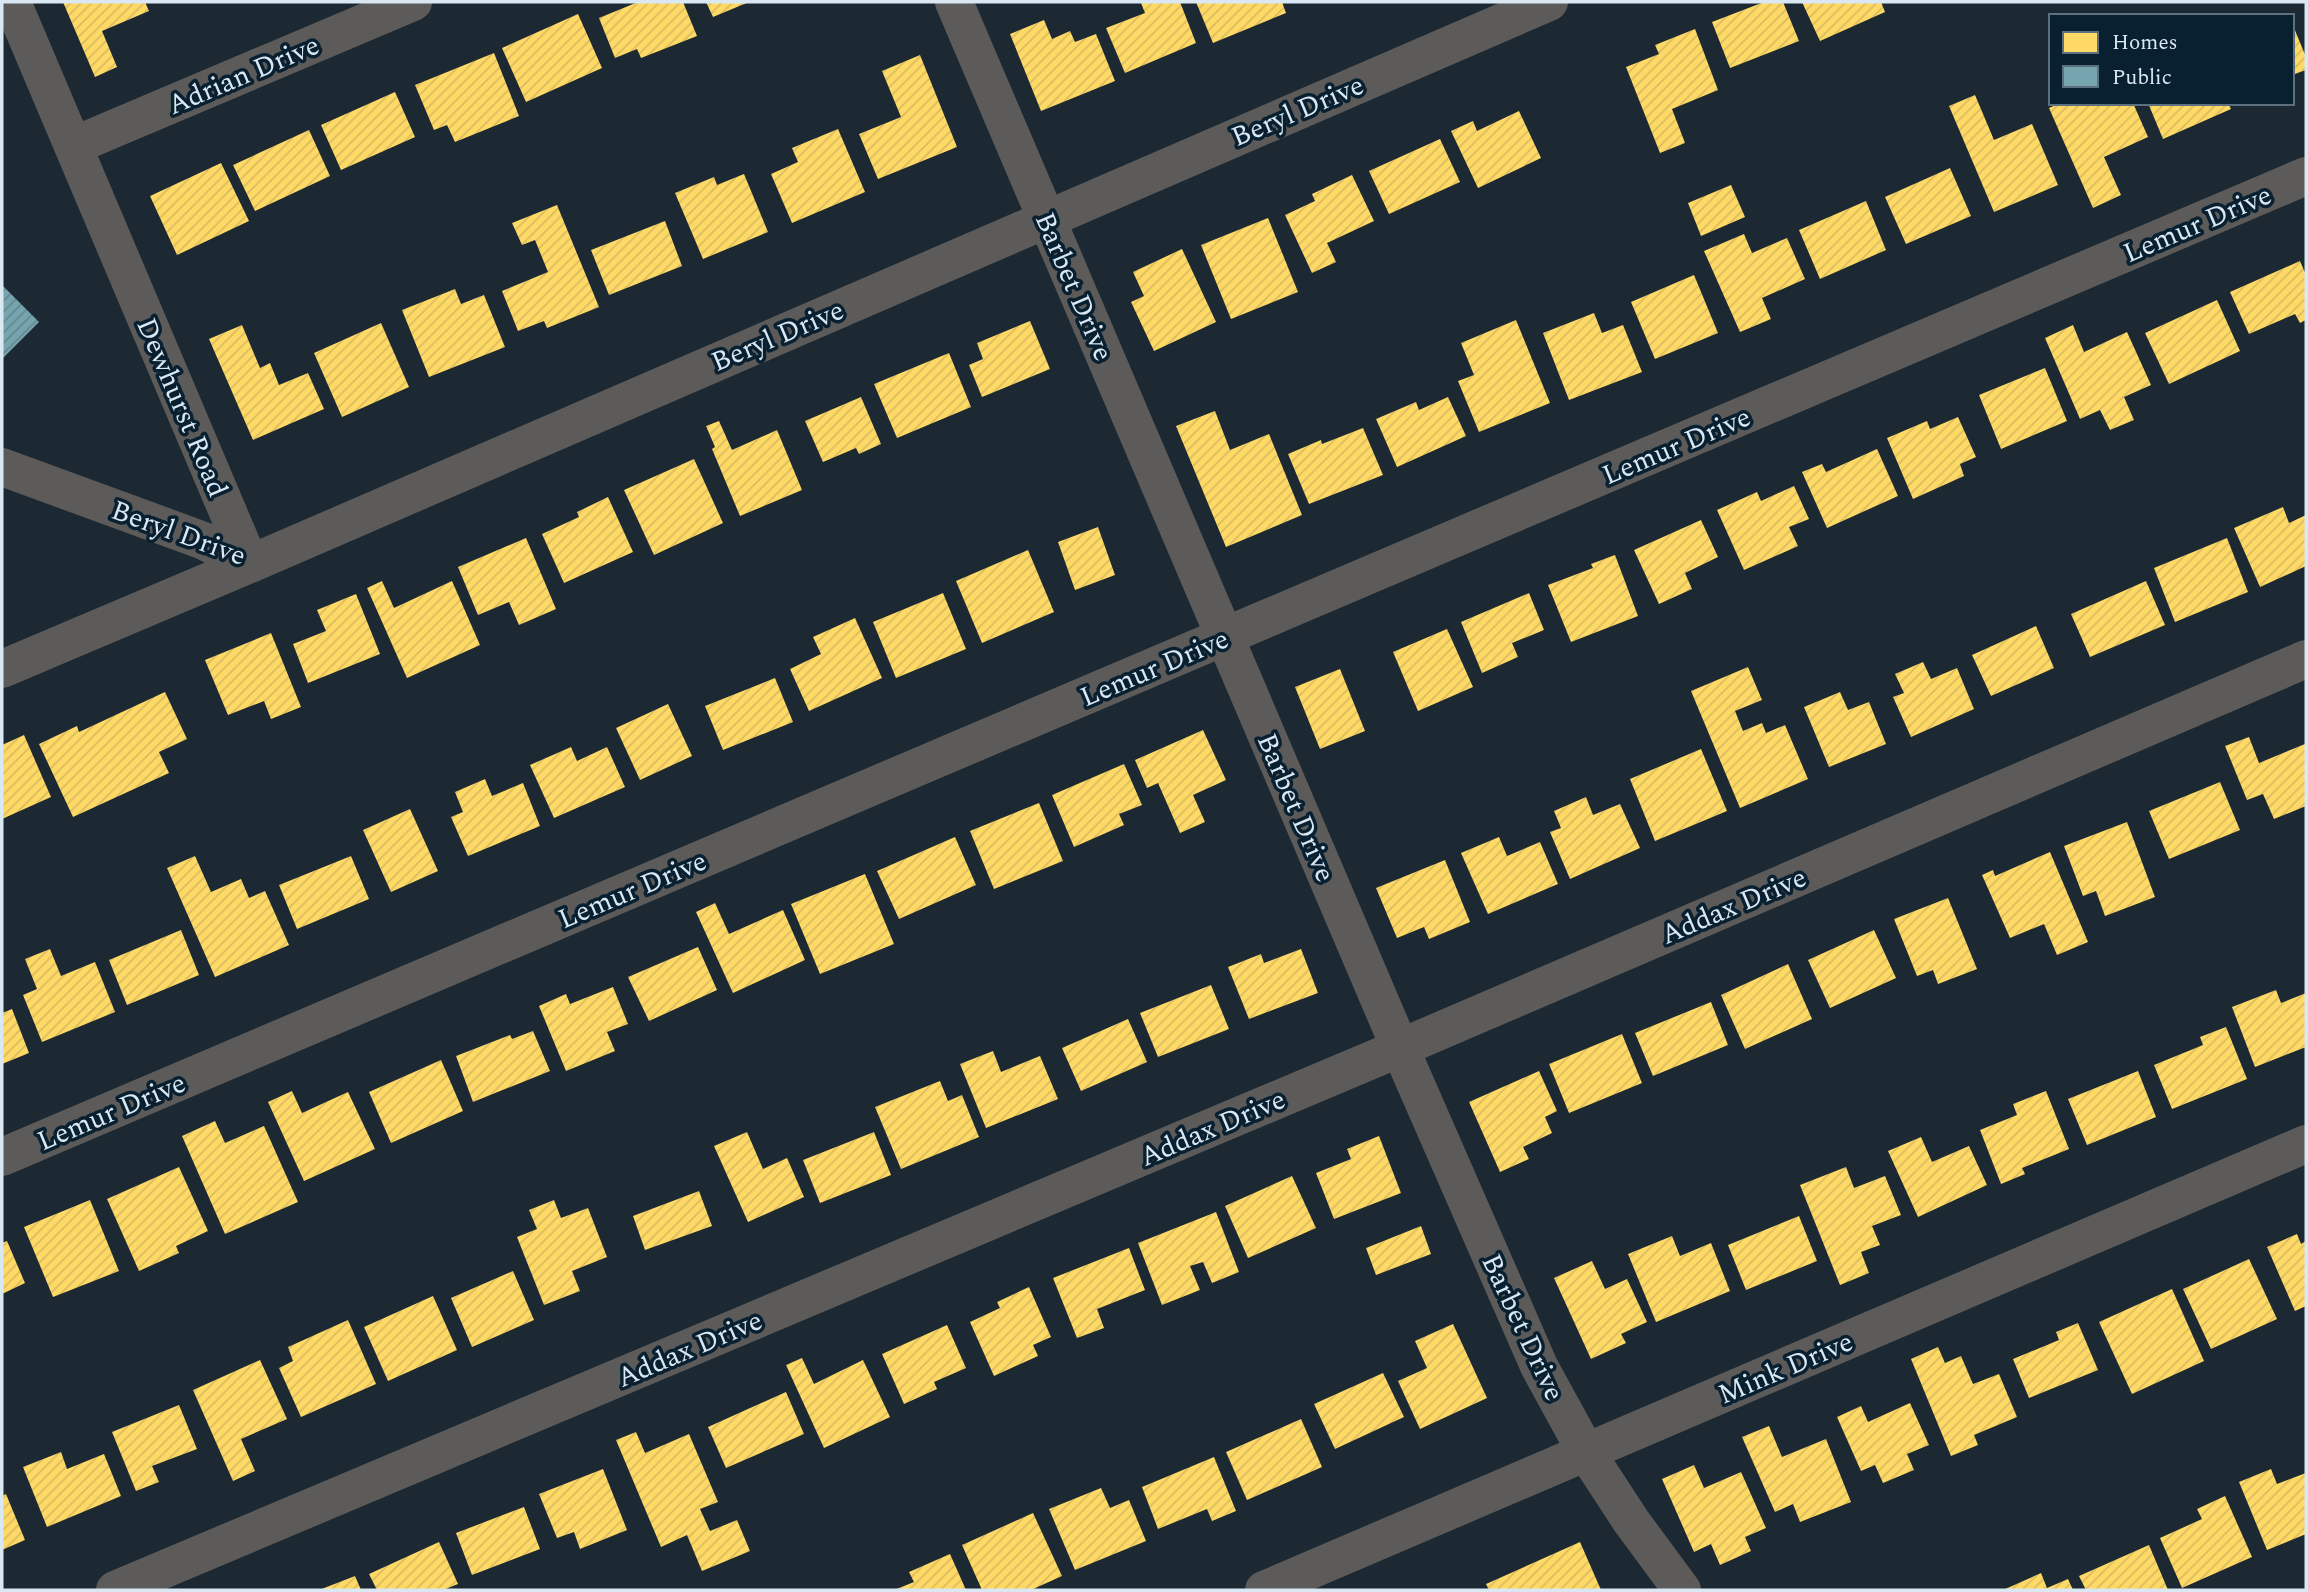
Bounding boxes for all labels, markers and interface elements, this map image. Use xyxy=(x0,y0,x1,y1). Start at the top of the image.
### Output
legend xyxy=(2049,14,2294,105)
street label: Adrian Drive xyxy=(161,24,326,127)
text: Homes xyxy=(2112,27,2178,59)
text: Public xyxy=(2112,62,2172,94)
street label: Beryl Drive xyxy=(1224,64,1371,159)
street label: Lemur Drive xyxy=(2117,174,2279,275)
street label: Barbet Drive xyxy=(1023,205,1124,368)
street label: Beryl Drive xyxy=(704,289,851,384)
street label: Dewhurst Road xyxy=(124,311,239,504)
street label: Lemur Drive xyxy=(1596,396,1758,497)
street label: Beryl Drive xyxy=(105,489,252,578)
street label: Lemur Drive xyxy=(1074,618,1236,719)
street label: Barbet Drive xyxy=(1245,726,1346,889)
street label: Lemur Drive xyxy=(552,840,714,941)
street label: Addax Drive xyxy=(1654,856,1813,956)
street label: Lemur Drive xyxy=(31,1062,193,1163)
street label: Addax Drive xyxy=(1133,1078,1292,1178)
street label: Barbet Drive xyxy=(1470,1247,1576,1408)
street label: Addax Drive xyxy=(610,1299,769,1399)
street label: Mink Drive xyxy=(1711,1321,1860,1416)

